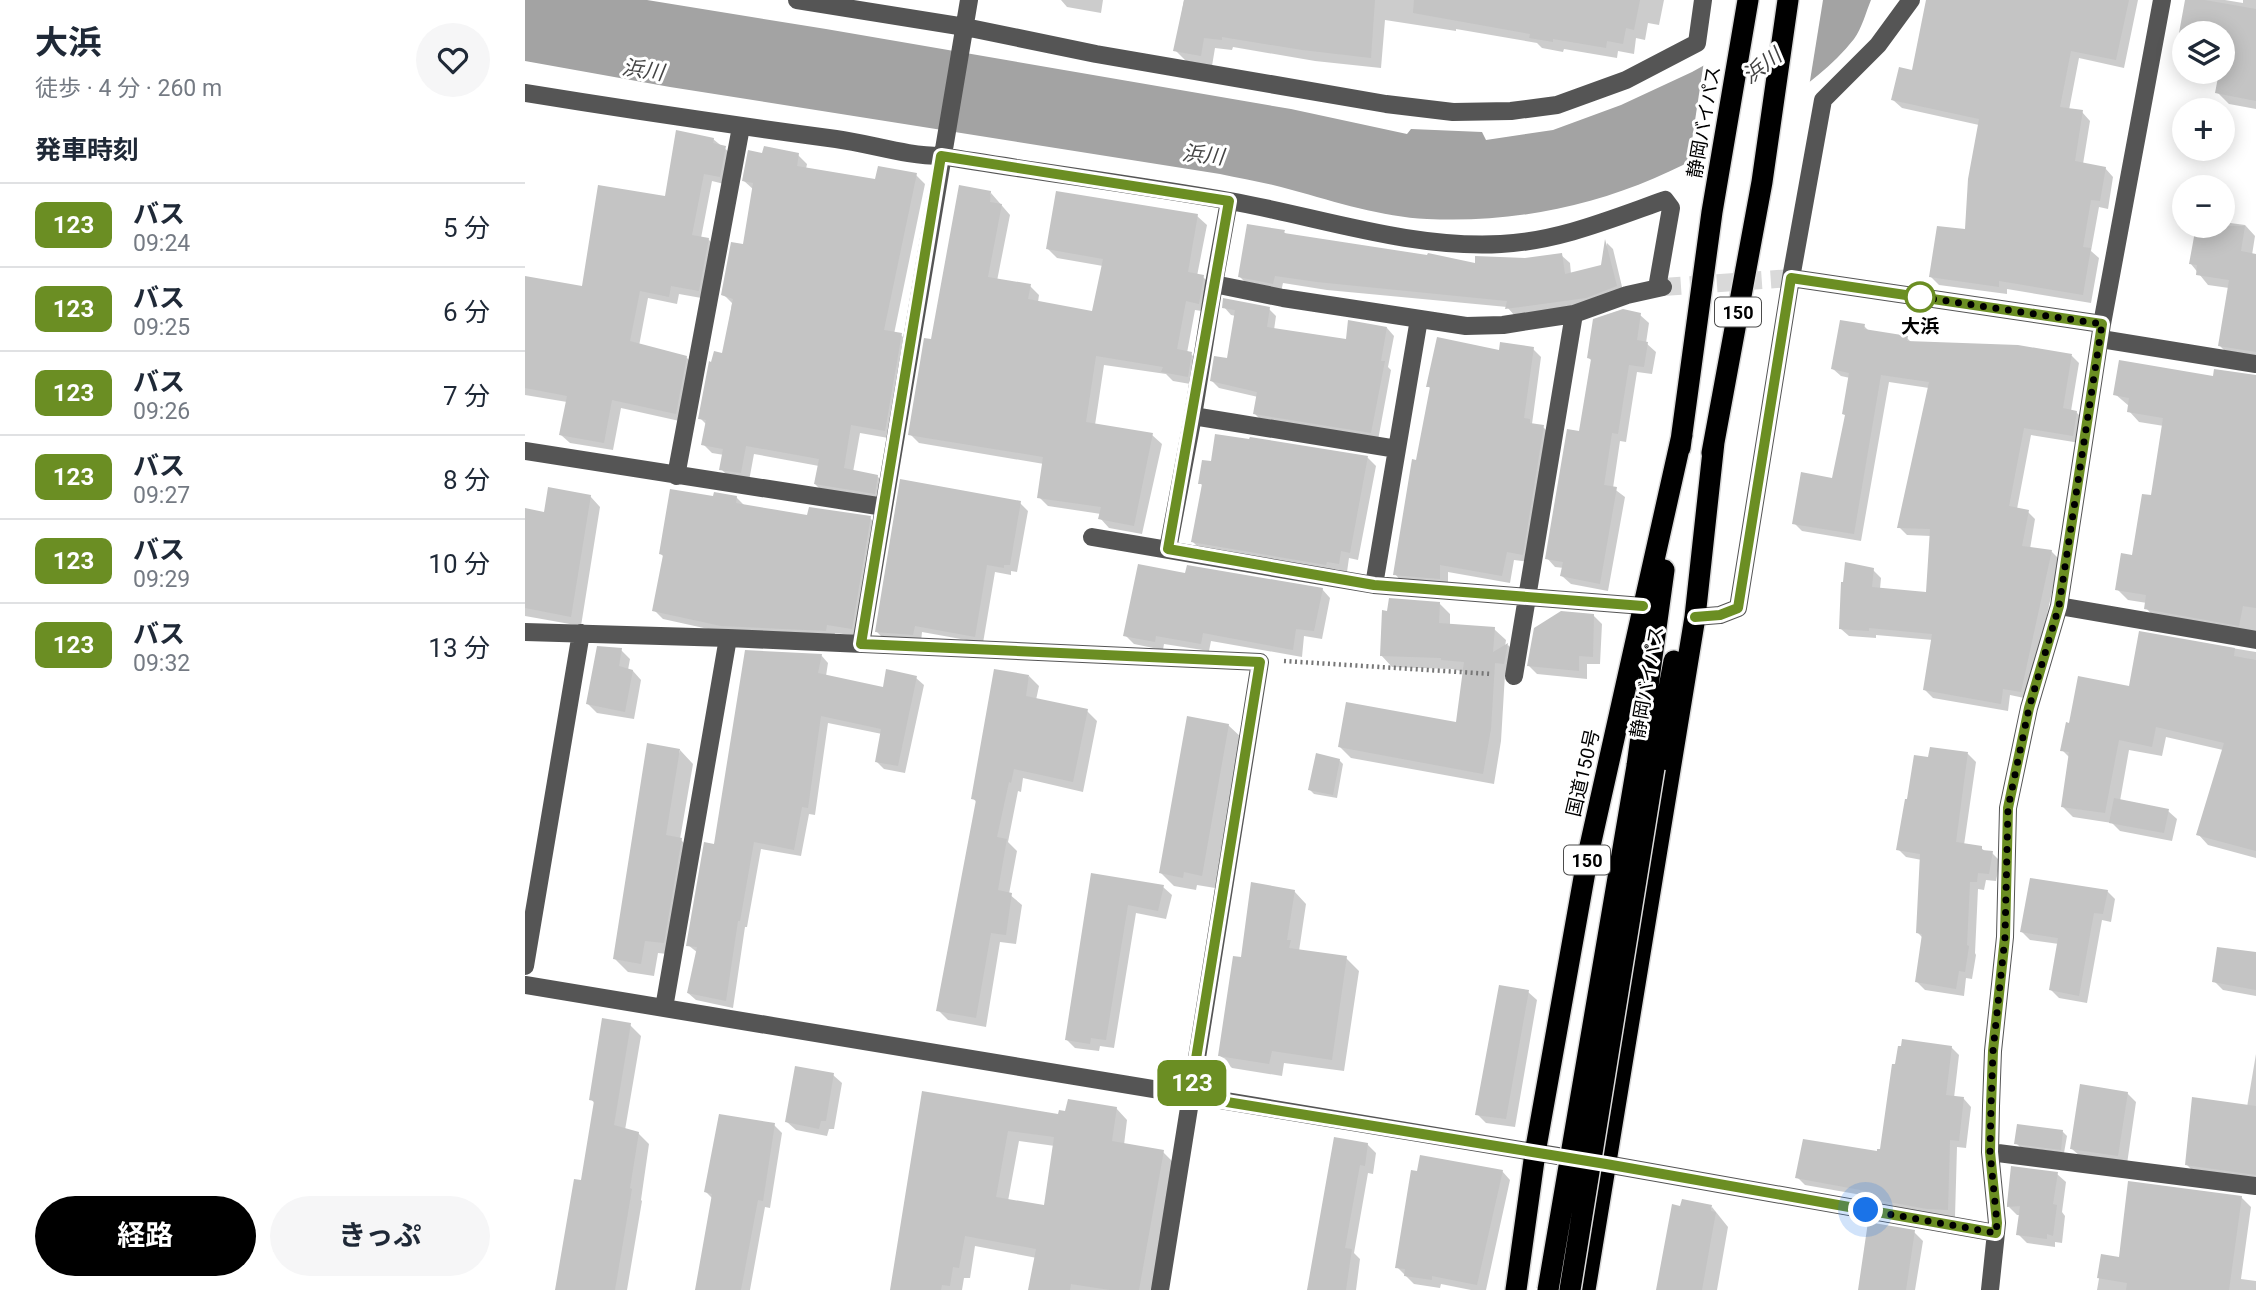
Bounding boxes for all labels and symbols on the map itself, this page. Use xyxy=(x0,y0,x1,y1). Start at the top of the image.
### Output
water label: 浜川 xyxy=(1738,43,1788,88)
water label: 浜川 xyxy=(621,55,667,85)
street label: 静岡バイパス xyxy=(1683,64,1725,180)
water label: 浜川 xyxy=(1181,141,1227,169)
marker: 大浜 xyxy=(1905,282,1935,312)
road number: 150 xyxy=(1715,298,1761,326)
place label: 大浜 xyxy=(1901,315,1939,338)
street label: 静岡バイパス xyxy=(1626,624,1668,740)
street label: 国道150号 xyxy=(1562,727,1604,819)
road number: 150 xyxy=(1564,846,1610,874)
line badge: 123 xyxy=(1152,1060,1232,1106)
your location xyxy=(1848,1192,1883,1227)

